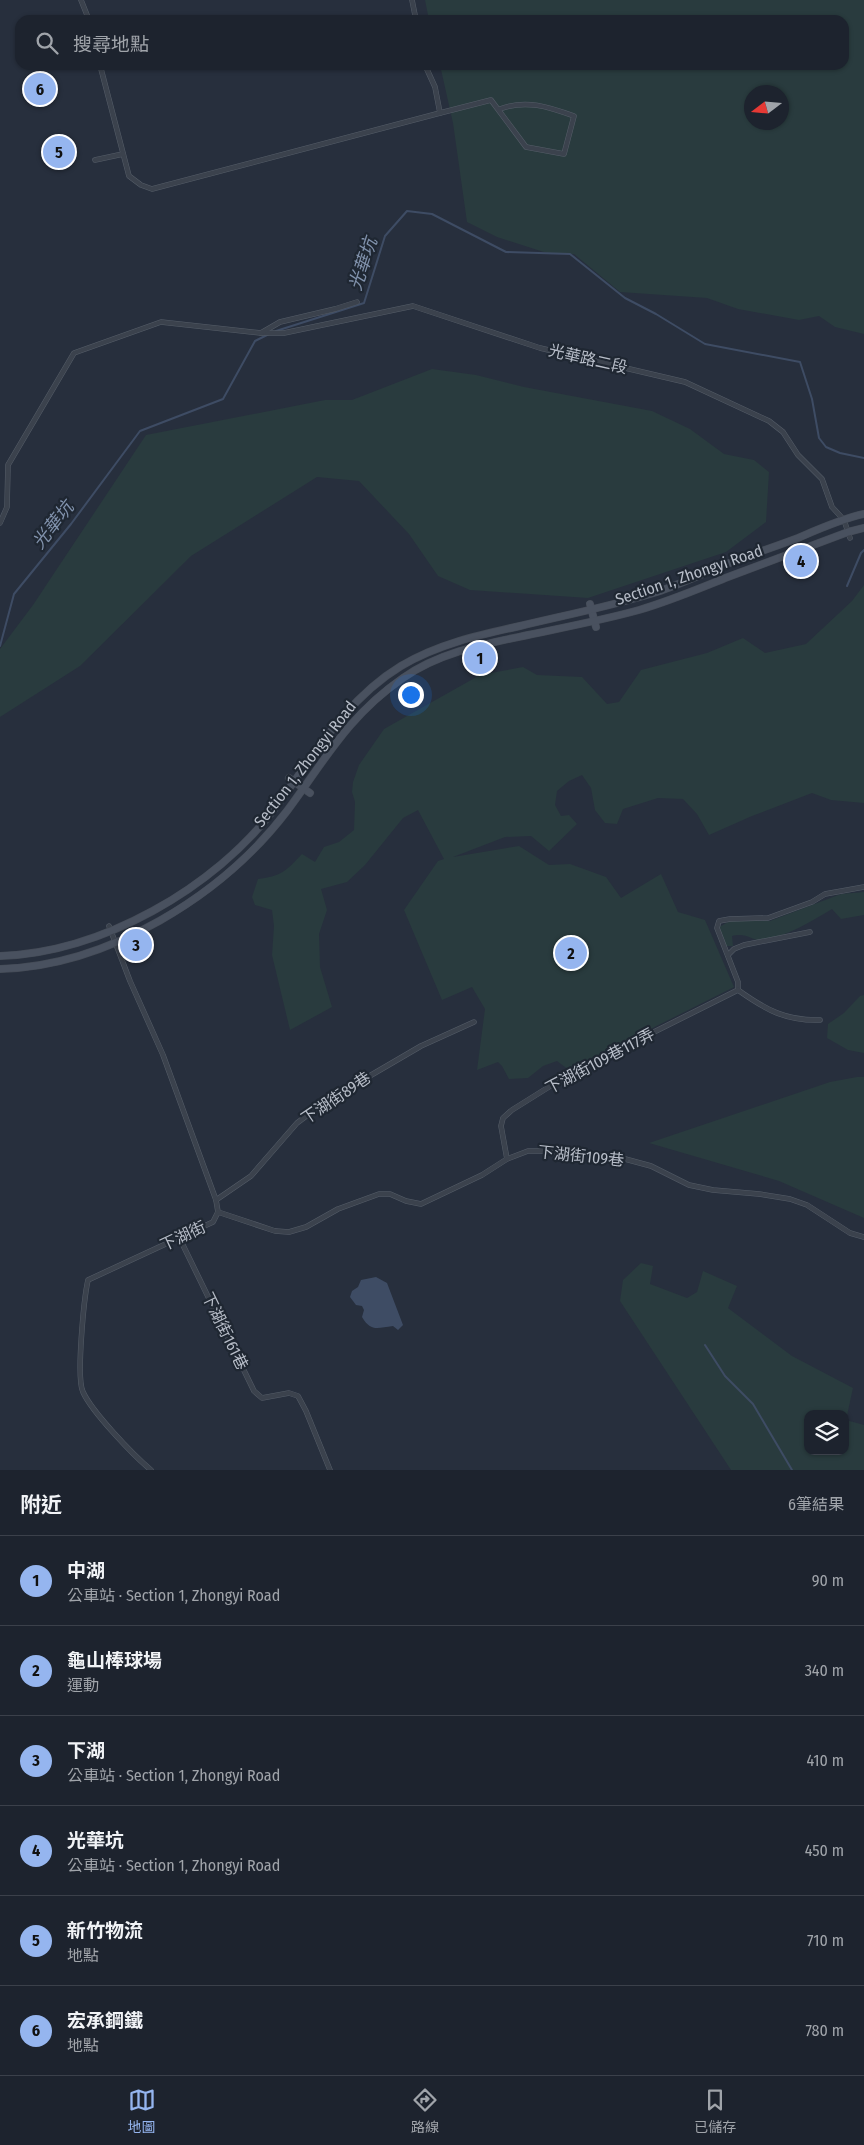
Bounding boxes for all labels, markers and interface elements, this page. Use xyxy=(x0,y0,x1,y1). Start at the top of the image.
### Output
search box xyxy=(15,15,849,70)
icon: search xyxy=(33,29,61,57)
text: 搜尋地點 xyxy=(73,33,149,56)
pin: 6 xyxy=(24,70,56,108)
north arrow xyxy=(744,85,789,130)
pin: 5 xyxy=(43,133,75,171)
water label: 光華坑 xyxy=(344,232,383,293)
street label: 光華路二段 xyxy=(547,341,629,377)
water label: 光華坑 xyxy=(28,495,80,553)
street label: Section 1, Zhongyi Road xyxy=(613,541,765,609)
pin: 4 xyxy=(785,542,817,580)
pin: 1 xyxy=(464,639,496,677)
your location xyxy=(398,682,424,708)
street label: Section 1, Zhongyi Road xyxy=(250,697,360,831)
pin: 3 xyxy=(120,926,152,964)
pin: 2 xyxy=(555,934,587,972)
street label: 下湖街109巷117弄 xyxy=(542,1024,658,1098)
street label: 下湖街89巷 xyxy=(298,1068,374,1128)
street label: 下湖街109巷 xyxy=(537,1142,625,1170)
street label: 下湖街 xyxy=(157,1217,209,1255)
street label: 下湖街161巷 xyxy=(198,1289,252,1373)
map controls xyxy=(804,1410,849,1455)
button: layers xyxy=(804,1410,849,1455)
text: 附近 xyxy=(20,1492,62,1518)
text: 6筆結果 xyxy=(788,1495,844,1514)
text: 中湖 xyxy=(67,1559,105,1582)
text: 1 xyxy=(33,1571,39,1590)
text: 90 m xyxy=(812,1571,844,1590)
text: 公車站 · Section 1, Zhongyi Road xyxy=(67,1586,280,1605)
text: 龜山棒球場 xyxy=(67,1649,162,1672)
text: 2 xyxy=(32,1661,40,1680)
text: 340 m xyxy=(805,1661,844,1680)
text: 運動 xyxy=(67,1676,99,1695)
text: 下湖 xyxy=(67,1739,105,1762)
text: 3 xyxy=(32,1751,40,1770)
text: 410 m xyxy=(806,1751,844,1770)
text: 公車站 · Section 1, Zhongyi Road xyxy=(67,1766,280,1785)
text: 光華坑 xyxy=(67,1829,124,1852)
text: 4 xyxy=(32,1841,40,1860)
text: 450 m xyxy=(805,1841,844,1860)
text: 公車站 · Section 1, Zhongyi Road xyxy=(67,1856,280,1875)
text: 新竹物流 xyxy=(67,1919,143,1942)
text: 5 xyxy=(32,1931,40,1950)
text: 710 m xyxy=(807,1931,844,1950)
text: 地點 xyxy=(67,1946,99,1965)
text: 宏承鋼鐵 xyxy=(67,2009,143,2032)
text: 6 xyxy=(32,2021,40,2040)
text: 780 m xyxy=(805,2021,844,2040)
text: 地點 xyxy=(67,2036,99,2055)
tab: 地圖 xyxy=(128,2086,156,2136)
tab: 路線 xyxy=(411,2086,439,2136)
tab: 已儲存 xyxy=(694,2086,736,2136)

